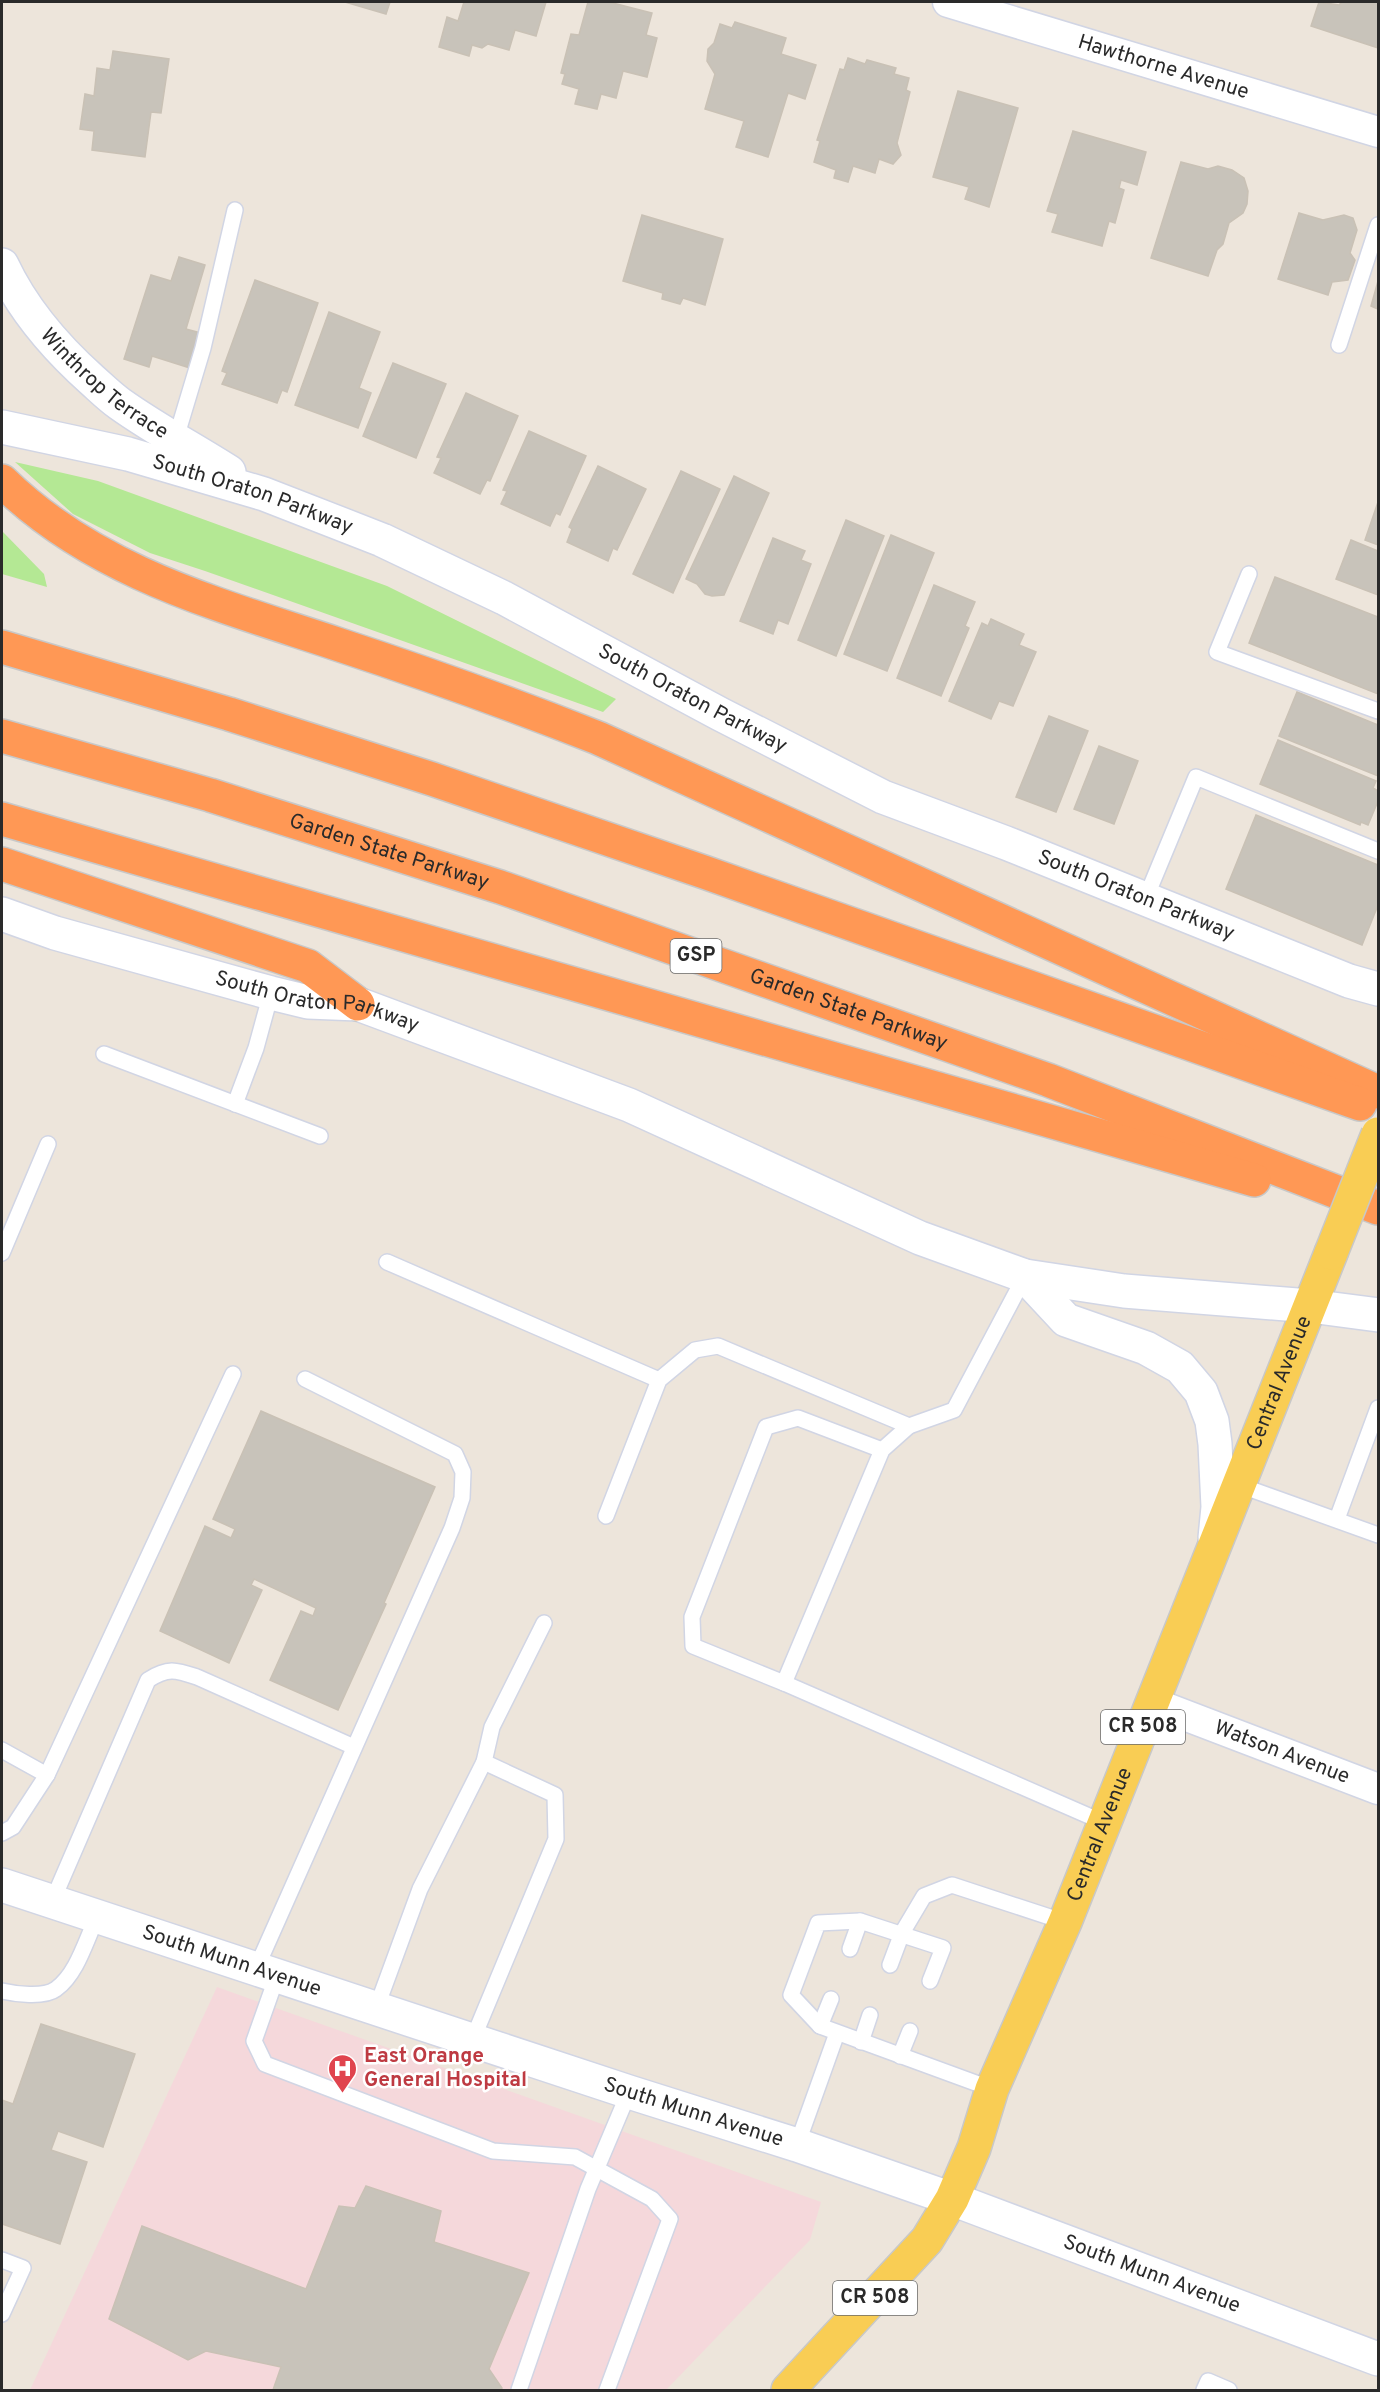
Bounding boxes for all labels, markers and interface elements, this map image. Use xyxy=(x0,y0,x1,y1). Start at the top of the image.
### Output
street label: Hawthorne Avenue xyxy=(1075,29,1252,106)
street label: Winthrop Terrace xyxy=(34,322,173,446)
street label: South Oraton Parkway xyxy=(149,448,357,541)
street label: South Oraton Parkway xyxy=(593,637,792,759)
street label: Garden State Parkway xyxy=(286,807,492,896)
street label: South Oraton Parkway xyxy=(1034,844,1239,947)
road number: GSP xyxy=(670,939,722,973)
street label: Garden State Parkway xyxy=(746,962,951,1057)
street label: South Oraton Parkway xyxy=(212,965,423,1039)
street label: Central Avenue xyxy=(1240,1312,1318,1454)
road number: CR 508 xyxy=(1101,1710,1185,1744)
street label: Watson Avenue xyxy=(1210,1714,1354,1790)
street label: Central Avenue xyxy=(1061,1763,1139,1906)
street label: South Munn Avenue xyxy=(139,1919,325,2003)
place label: East Orange General Hospital xyxy=(364,2043,527,2094)
hospital icon: East Orange General Hospital xyxy=(327,2052,359,2094)
street label: South Munn Avenue xyxy=(600,2071,787,2153)
street label: South Munn Avenue xyxy=(1059,2228,1244,2320)
road number: CR 508 xyxy=(833,2281,917,2315)

